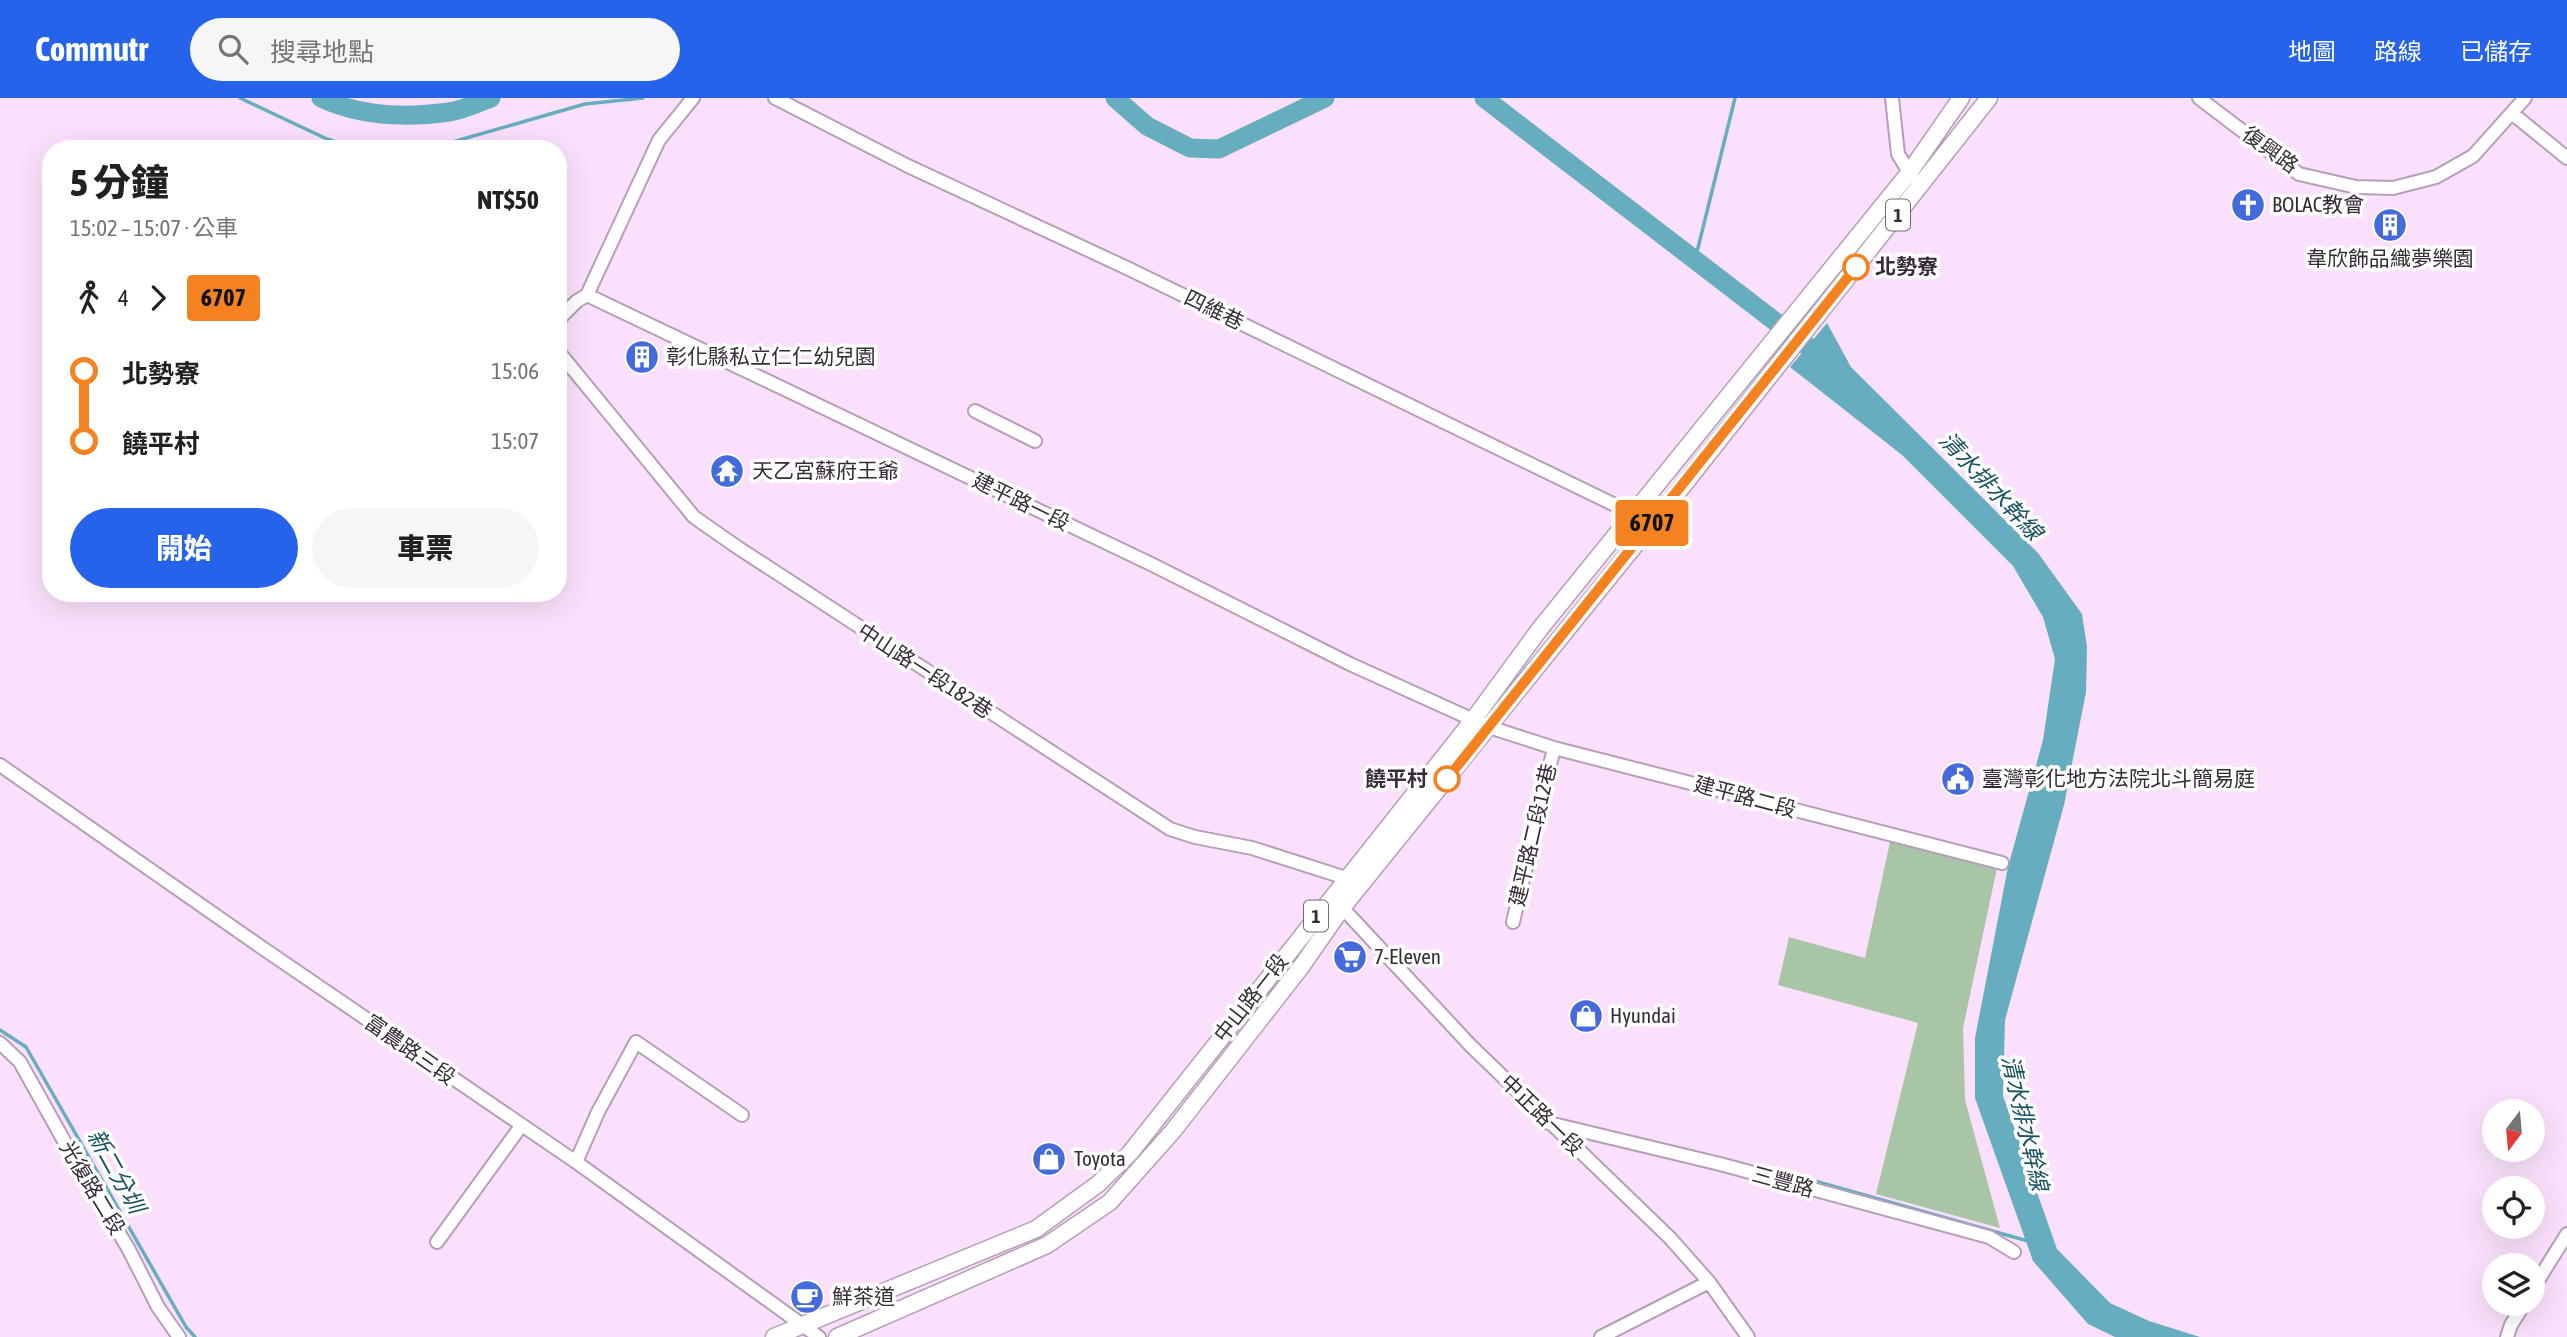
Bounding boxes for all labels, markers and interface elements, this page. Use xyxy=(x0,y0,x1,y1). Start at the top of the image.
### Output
search box xyxy=(190,18,680,81)
text: Commutr xyxy=(35,30,148,68)
icon: search xyxy=(214,30,252,68)
text: 搜尋地點 xyxy=(270,37,374,67)
text: 地圖 xyxy=(2288,38,2336,65)
text: 路線 xyxy=(2374,38,2422,65)
text: 已儲存 xyxy=(2460,38,2532,65)
street label: 復興路 xyxy=(2238,121,2303,177)
text: 5 分鐘 xyxy=(70,161,169,204)
text: NT$50 xyxy=(477,185,539,215)
church icon: BOLAC教會 xyxy=(2229,186,2267,224)
place label: BOLAC教會 xyxy=(2272,192,2364,216)
road number: 1 xyxy=(1886,200,1910,230)
building icon: 韋欣飾品織夢樂園 xyxy=(2371,206,2409,244)
text: 15:02 – 15:07 · 公車 xyxy=(70,215,238,241)
place label: 韋欣飾品織夢樂園 xyxy=(2306,246,2474,270)
marker: 北勢寮 xyxy=(1843,254,1869,280)
place label: 北勢寮 xyxy=(1875,254,1938,278)
icon: walk xyxy=(70,279,108,317)
icon: forward xyxy=(139,279,177,317)
text: 6707 xyxy=(201,284,246,311)
text: 4 xyxy=(118,285,129,311)
street label: 四維巷 xyxy=(1181,285,1248,334)
building icon: 彰化縣私立仁仁幼兒園 xyxy=(623,338,661,376)
place label: 彰化縣私立仁仁幼兒園 xyxy=(666,344,876,368)
text: 15:06 xyxy=(491,358,539,384)
text: 北勢寮 xyxy=(122,359,200,389)
water label: 清水排水幹線 xyxy=(1934,427,2050,548)
text: 15:07 xyxy=(491,428,539,454)
text: 饒平村 xyxy=(122,429,200,459)
temple icon: 天乙宮蘇府王爺 xyxy=(708,452,746,490)
place label: 天乙宮蘇府王爺 xyxy=(752,458,899,482)
street label: 建平路一段 xyxy=(969,467,1074,535)
line badge: 6707 xyxy=(1603,500,1701,546)
button: 開始 xyxy=(70,508,298,588)
button: 車票 xyxy=(312,508,539,588)
text: 6707 xyxy=(1629,509,1675,536)
street label: 中山路一段182巷 xyxy=(854,618,997,723)
public building icon: 臺灣彰化地方法院北斗簡易庭 xyxy=(1939,760,1977,798)
street label: 建平路二段12巷 xyxy=(1504,761,1560,908)
place label: 饒平村 xyxy=(1365,766,1428,790)
marker: 饒平村 xyxy=(1434,766,1460,792)
place label: 臺灣彰化地方法院北斗簡易庭 xyxy=(1982,766,2255,790)
street label: 建平路二段 xyxy=(1691,771,1799,821)
road number: 1 xyxy=(1304,901,1328,932)
supermarket icon: 7-Eleven xyxy=(1331,938,1369,976)
place label: 7-Eleven xyxy=(1374,944,1441,968)
street label: 中山路一段 xyxy=(1208,949,1292,1046)
shop icon: Hyundai xyxy=(1567,997,1605,1035)
place label: Hyundai xyxy=(1610,1003,1676,1027)
street label: 富農路三段 xyxy=(361,1009,460,1089)
water label: 清水排水幹線 xyxy=(1997,1053,2054,1196)
street label: 中正路一段 xyxy=(1497,1069,1589,1159)
north arrow xyxy=(2482,1099,2544,1162)
map controls xyxy=(2482,1099,2545,1316)
water label: 新二分圳 xyxy=(82,1124,151,1220)
street label: 光復路二段 xyxy=(56,1136,130,1239)
shop icon: Toyota xyxy=(1030,1140,1068,1178)
place label: Toyota xyxy=(1074,1146,1126,1170)
street label: 三豐路 xyxy=(1750,1161,1817,1201)
button: locate xyxy=(2482,1176,2545,1239)
button: layers xyxy=(2482,1253,2545,1316)
cafe icon: 鮮茶道 xyxy=(788,1278,826,1316)
place label: 鮮茶道 xyxy=(832,1284,895,1308)

